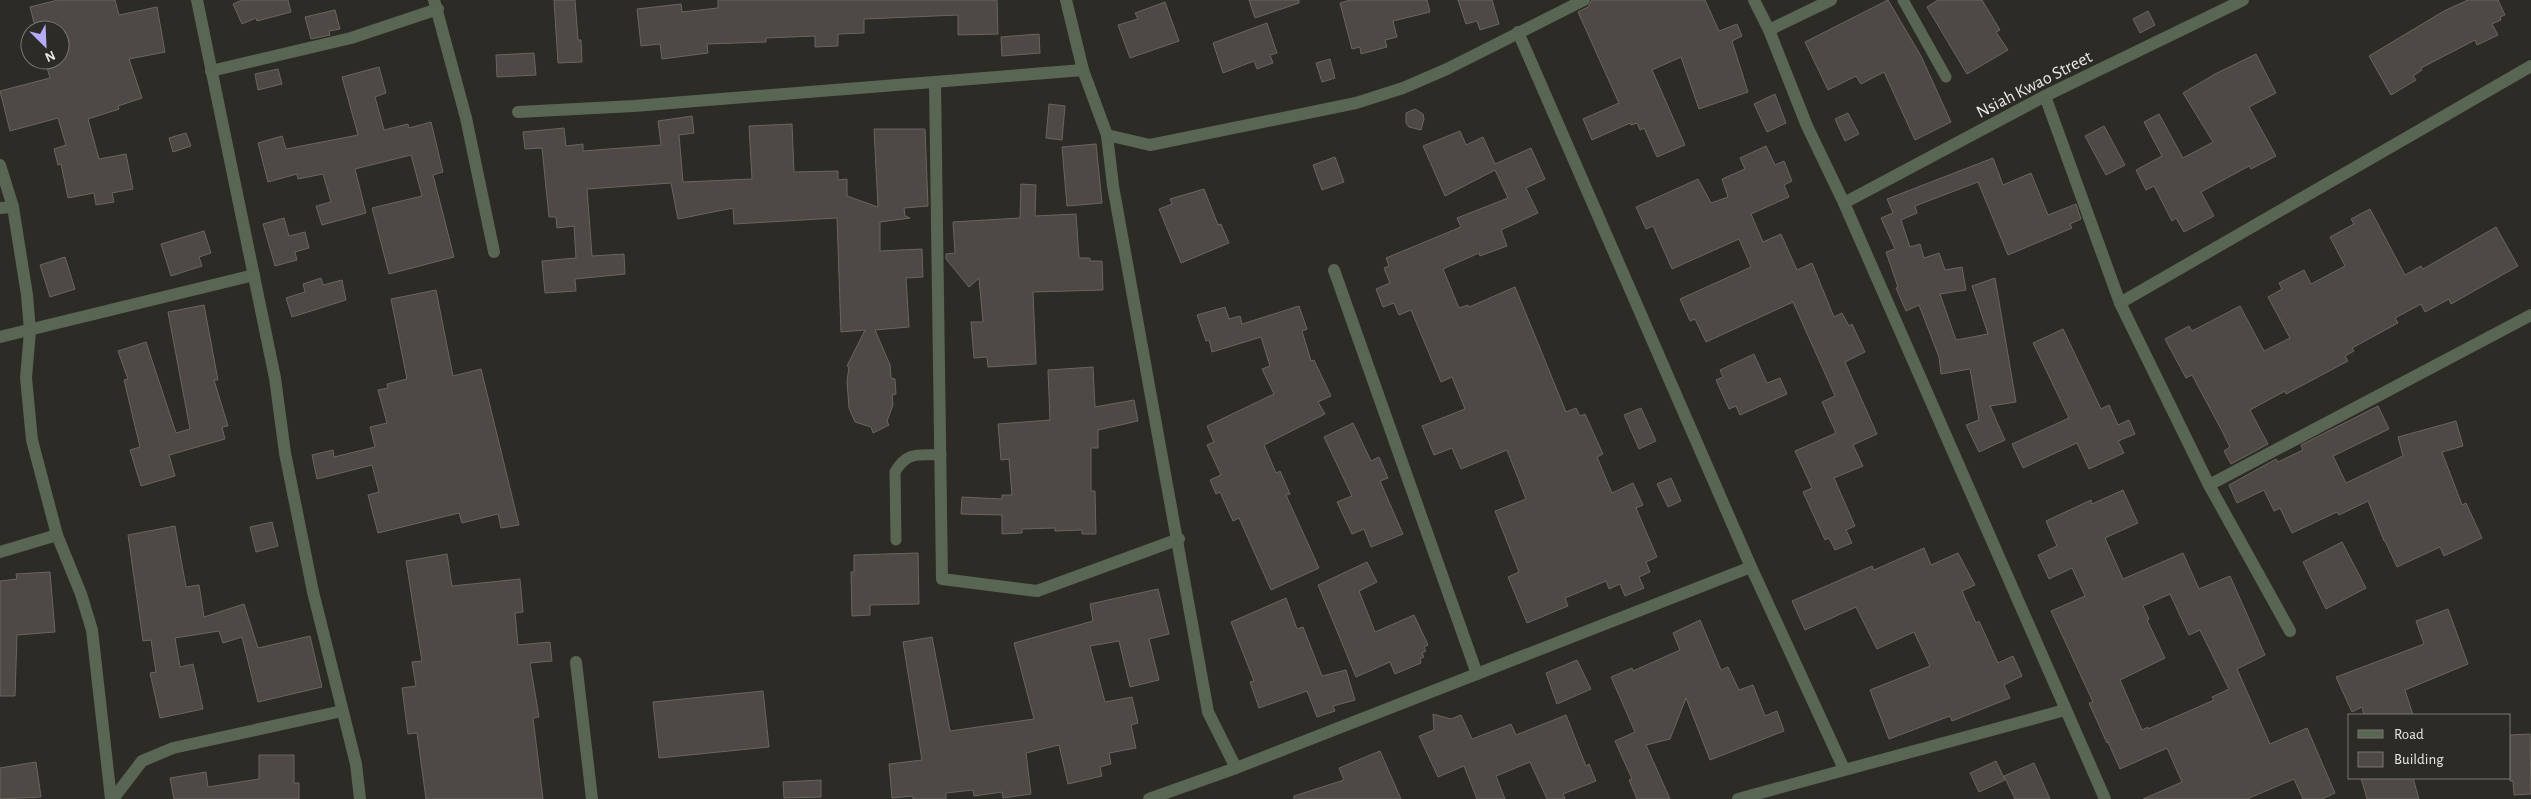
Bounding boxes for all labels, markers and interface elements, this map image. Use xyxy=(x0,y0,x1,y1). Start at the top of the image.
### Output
north arrow xyxy=(20,20,70,70)
text: N xyxy=(43,48,57,64)
street label: Nsiah Kwao Street xyxy=(1974,48,2095,122)
legend xyxy=(2348,714,2511,779)
text: Road xyxy=(2394,727,2424,742)
text: Building xyxy=(2394,752,2444,767)

